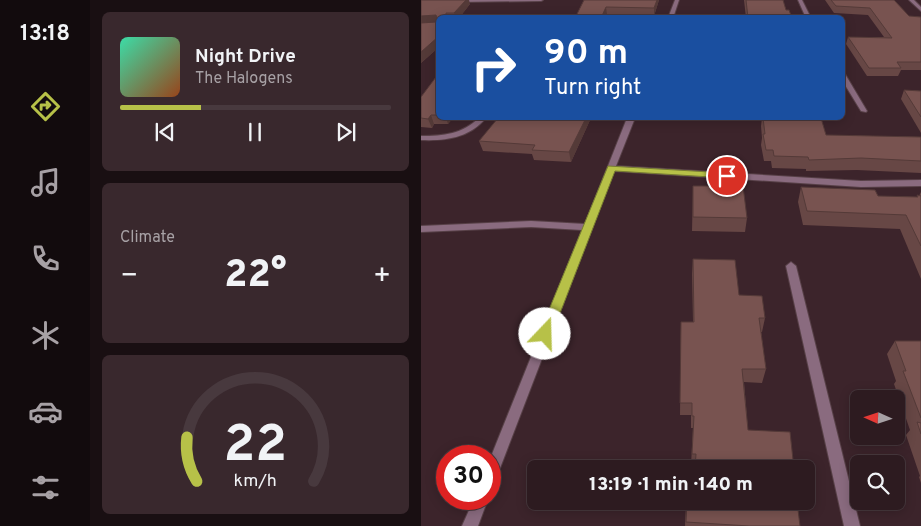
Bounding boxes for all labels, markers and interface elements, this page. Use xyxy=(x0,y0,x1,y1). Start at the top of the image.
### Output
text: 13:18 xyxy=(20,21,70,48)
text: 90 m xyxy=(544,32,628,76)
icon: right xyxy=(461,35,526,100)
text: Night Drive xyxy=(195,45,296,69)
text: The Halogens xyxy=(195,69,293,89)
text: Turn right xyxy=(544,75,641,102)
icon: directions xyxy=(28,89,63,124)
icon: previous xyxy=(151,118,179,146)
icon: pause xyxy=(241,118,269,146)
icon: next xyxy=(332,118,360,146)
pin xyxy=(706,155,748,197)
icon: arrive xyxy=(713,162,741,190)
icon: music xyxy=(28,165,63,200)
text: Climate xyxy=(120,228,175,248)
icon: phone xyxy=(28,241,63,276)
text: 22° xyxy=(224,252,287,301)
text: − xyxy=(120,259,138,295)
text: + xyxy=(373,259,391,295)
position arrow xyxy=(518,307,570,359)
icon: climate xyxy=(28,318,63,353)
north arrow xyxy=(850,390,905,445)
map controls xyxy=(850,390,905,510)
icon: car xyxy=(28,394,63,429)
text: 22 xyxy=(224,414,287,480)
speed limit sign: 30 xyxy=(436,445,501,510)
button: search xyxy=(850,455,905,510)
icon: filters xyxy=(28,470,63,505)
text: km/h xyxy=(234,470,277,493)
text: 13:19 · 1 min · 140 m xyxy=(589,473,753,497)

